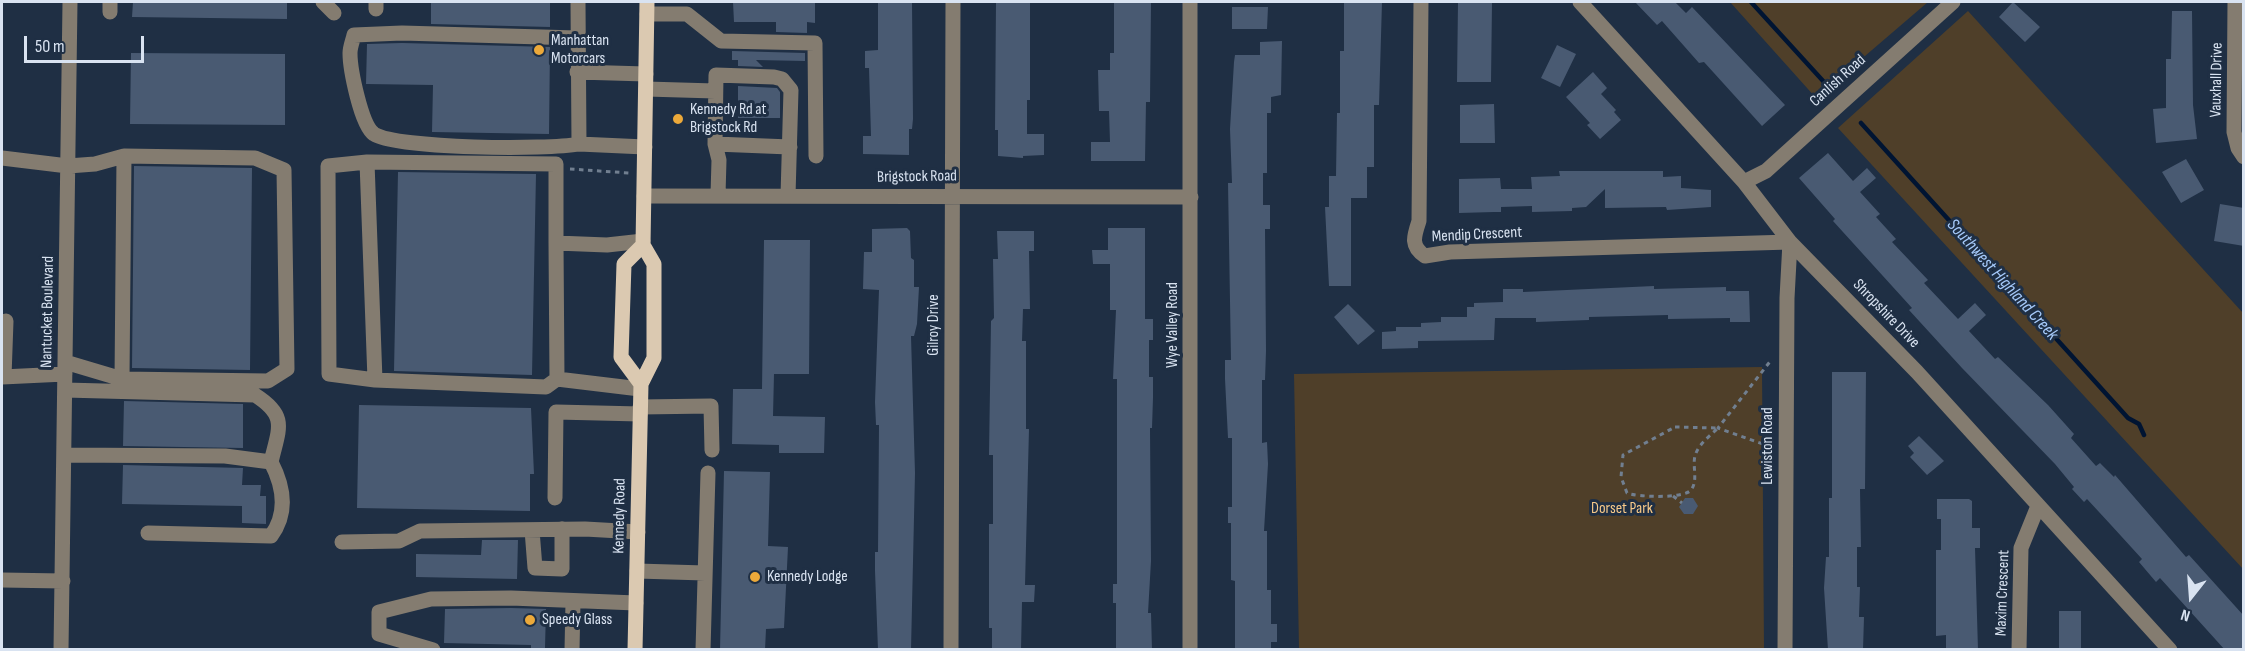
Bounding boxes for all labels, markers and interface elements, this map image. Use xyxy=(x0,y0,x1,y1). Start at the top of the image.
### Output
scale bar xyxy=(27,24,147,62)
place label: Manhattan Motorcars xyxy=(551,31,609,69)
text: 50 m xyxy=(35,36,65,57)
street label: Vauxhall Drive xyxy=(2207,42,2227,118)
marker: Manhattan Motorcars xyxy=(532,43,546,57)
street label: Canlish Road xyxy=(1806,51,1870,111)
place label: Kennedy Rd at Brigstock Rd xyxy=(690,100,766,138)
marker: Kennedy Rd at Brigstock Rd xyxy=(671,112,685,126)
street label: Brigstock Road xyxy=(877,167,957,187)
water label: Southwest Highland Creek xyxy=(1942,215,2062,345)
street label: Mendip Crescent xyxy=(1431,223,1523,247)
street label: Nantucket Boulevard xyxy=(37,256,59,368)
street label: Shropshire Drive xyxy=(1848,276,1924,352)
street label: Wye Valley Road xyxy=(1163,282,1183,368)
street label: Gilroy Drive xyxy=(924,294,944,356)
street label: Lewiston Road xyxy=(1758,407,1778,485)
street label: Kennedy Road xyxy=(610,478,630,554)
park label: Dorset Park xyxy=(1591,499,1653,519)
street label: Maxim Crescent xyxy=(1992,550,2014,636)
place label: Kennedy Lodge xyxy=(767,567,848,587)
north arrow xyxy=(2161,567,2221,627)
marker: Kennedy Lodge xyxy=(748,570,762,584)
text: N xyxy=(2179,604,2192,625)
place label: Speedy Glass xyxy=(542,610,612,630)
marker: Speedy Glass xyxy=(523,613,537,627)

